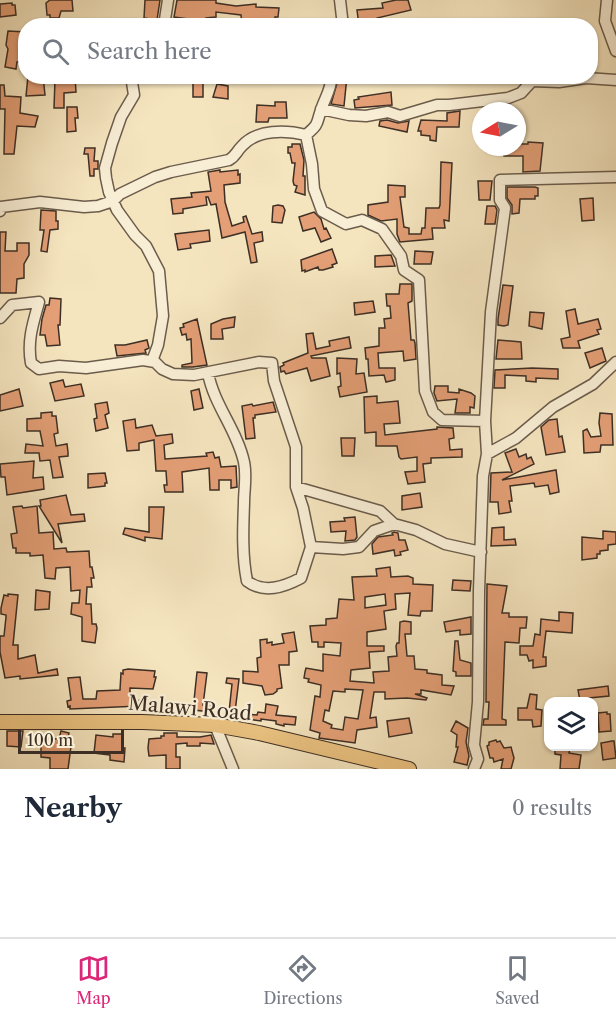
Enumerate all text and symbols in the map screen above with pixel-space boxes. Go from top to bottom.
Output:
search box [18,18,598,84]
icon: search [39,35,72,68]
text: Search here [87,38,212,65]
north arrow [472,102,526,156]
street label: Malawi Road [127,691,253,725]
map controls [544,697,598,751]
button: layers [544,697,598,751]
scale bar [18,727,124,754]
text: 100 m [27,730,73,750]
text: Nearby [24,792,122,824]
text: 0 results [512,796,592,820]
tab: Map [76,952,111,1008]
tab: Directions [263,952,342,1008]
tab: Saved [495,952,540,1008]

